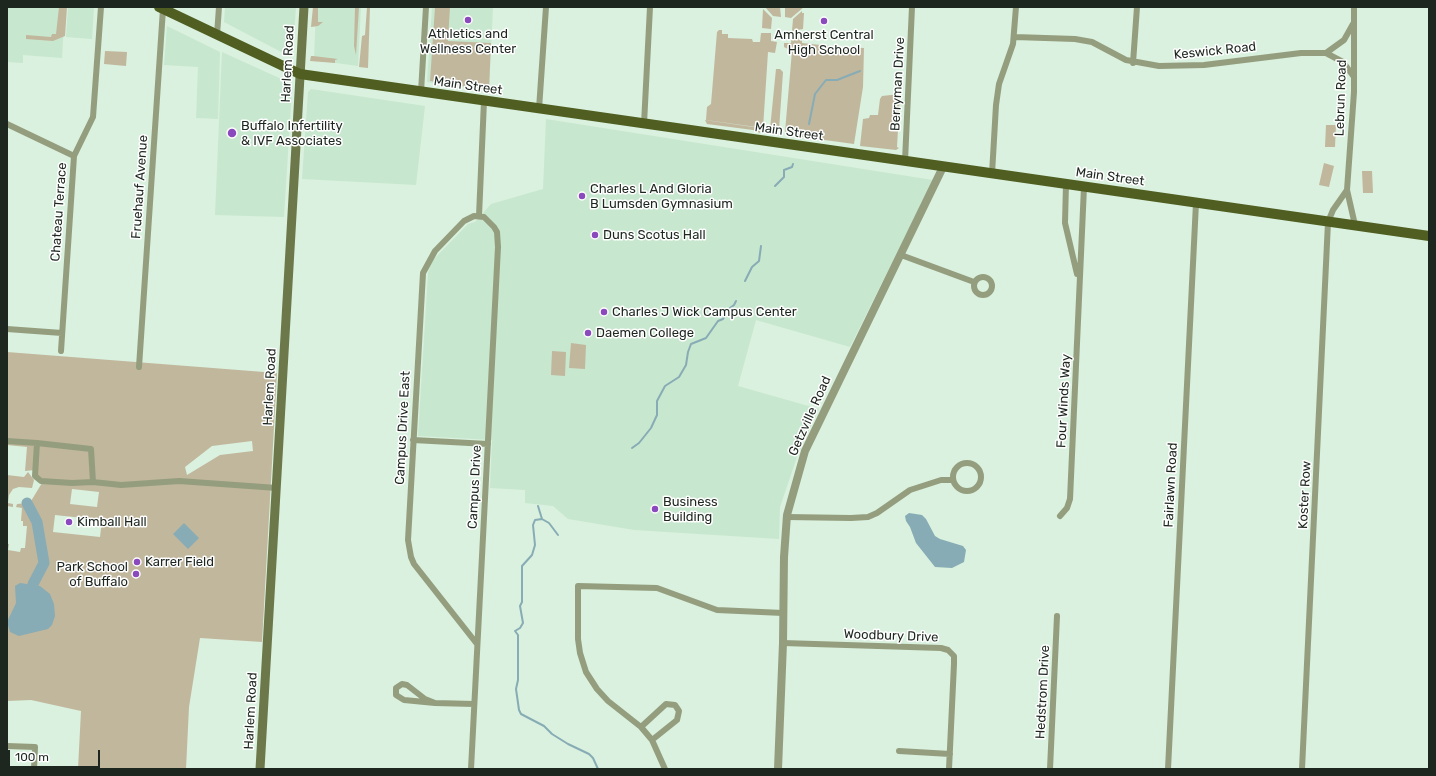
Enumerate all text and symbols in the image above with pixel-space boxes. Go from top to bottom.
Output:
marker: Athletics and Wellness Center [463,15,473,25]
marker: Amherst Central High School [819,16,829,26]
street label: Harlem Road [278,25,298,103]
place label: Athletics and Wellness Center [420,26,516,57]
place label: Amherst Central High School [774,27,874,58]
street label: Berryman Drive [888,37,908,131]
street label: Keswick Road [1173,39,1257,63]
street label: Lebrun Road [1332,59,1350,137]
street label: Main Street [433,73,503,99]
place label: Buffalo Infertility & IVF Associates [241,118,343,149]
street label: Main Street [754,119,824,145]
marker: Buffalo Infertility & IVF Associates [226,127,238,139]
street label: Fruehauf Avenue [129,135,151,239]
street label: Chateau Terrace [48,162,70,262]
street label: Main Street [1075,164,1145,190]
place label: Charles L And Gloria B Lumsden Gymnasium [590,181,733,212]
marker: Charles L And Gloria B Lumsden Gymnasium [577,191,587,201]
place label: Duns Scotus Hall [603,227,706,243]
marker: Duns Scotus Hall [590,230,600,240]
place label: Charles J Wick Campus Center [612,304,797,320]
marker: Charles J Wick Campus Center [599,307,609,317]
place label: Daemen College [596,325,694,341]
marker: Daemen College [583,328,593,338]
street label: Harlem Road [260,348,280,426]
street label: Four Winds Way [1054,354,1074,448]
street label: Campus Drive East [392,371,414,485]
street label: Getzville Road [785,374,835,458]
street label: Fairlawn Road [1161,442,1181,528]
street label: Campus Drive [465,445,485,529]
street label: Koster Row [1295,461,1315,529]
place label: Business Building [663,494,718,525]
marker: Business Building [650,504,660,514]
place label: Kimball Hall [77,514,147,530]
marker: Kimball Hall [64,517,74,527]
place label: Karrer Field [145,554,214,570]
marker: Karrer Field [132,557,142,567]
place label: Park School of Buffalo [57,559,128,590]
marker: Park School of Buffalo [131,569,141,579]
street label: Woodbury Drive [843,627,939,645]
street label: Hedstrom Drive [1033,645,1053,739]
street label: Harlem Road [241,672,261,750]
scale bar [10,742,102,768]
text: 100 m [15,750,49,764]

